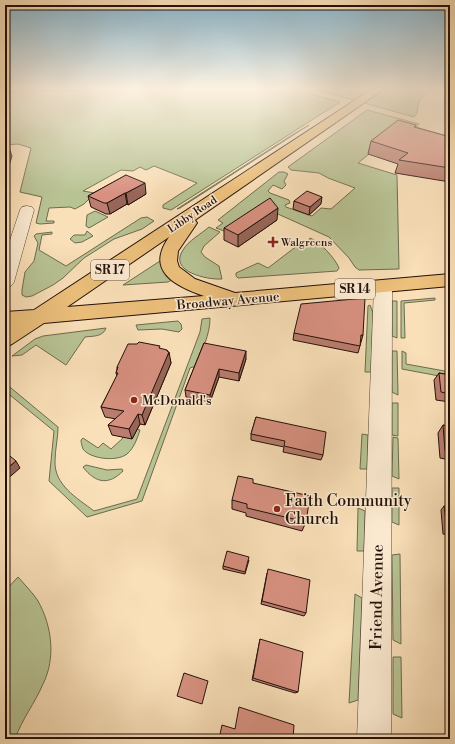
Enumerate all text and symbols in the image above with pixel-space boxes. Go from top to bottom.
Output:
street label: Libby Road [165,193,220,236]
place label: Walgreens [280,236,332,250]
marker: Walgreens [268,237,278,247]
road number: SR 17 [91,260,129,280]
road number: SR 14 [335,279,375,299]
street label: Broadway Avenue [175,288,281,314]
place label: McDonald's [142,393,212,409]
marker: McDonald's [129,395,139,405]
place label: Faith Community Church [285,491,412,529]
marker: Faith Community Church [272,504,282,514]
street label: Friend Avenue [366,544,388,650]

